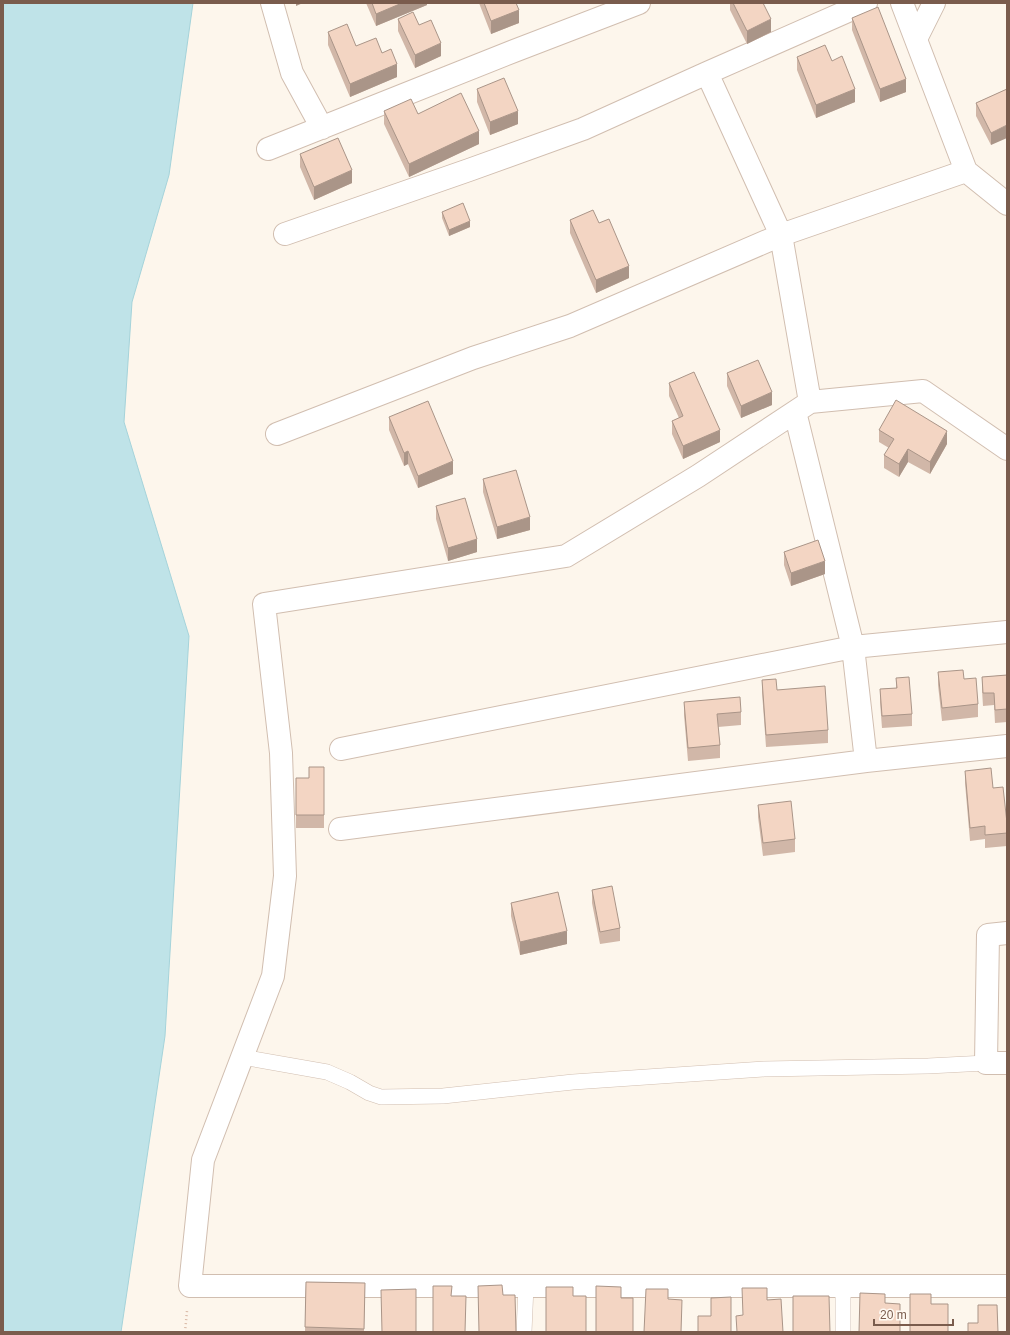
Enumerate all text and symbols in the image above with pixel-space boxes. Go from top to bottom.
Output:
scale bar [874,1301,953,1327]
text: 20 m [880,1308,907,1322]

